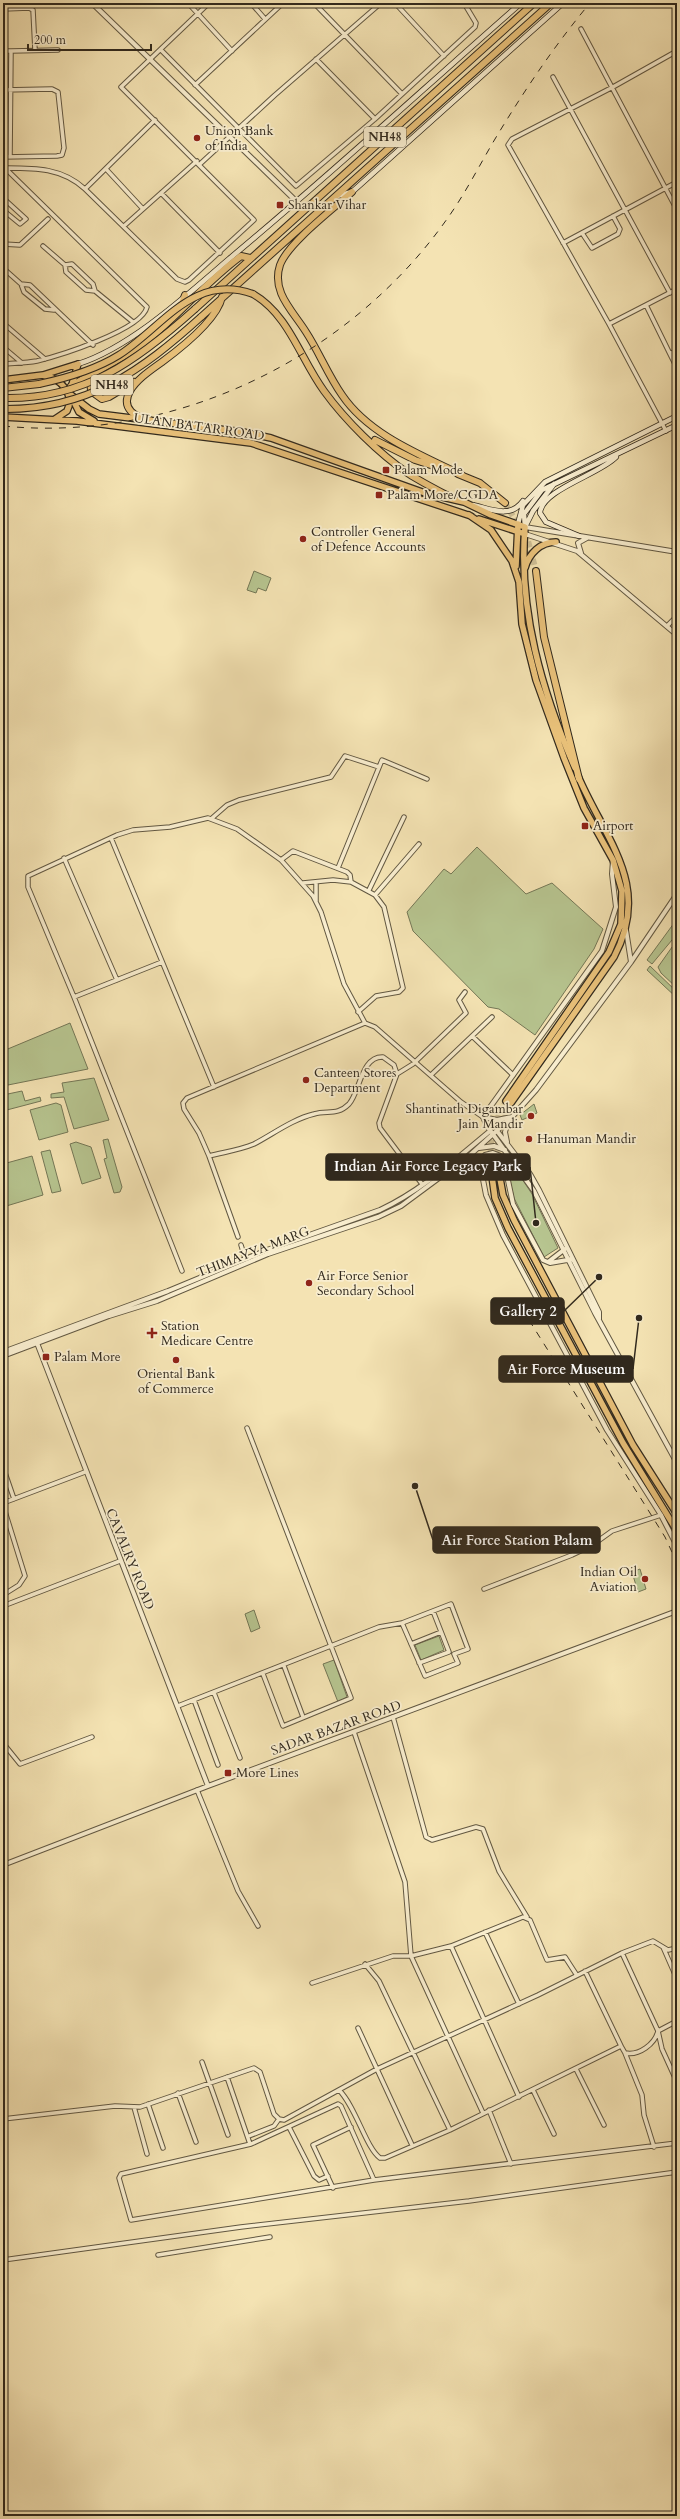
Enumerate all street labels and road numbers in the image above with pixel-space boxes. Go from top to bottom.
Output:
road number: NH48 [364,127,406,147]
road number: NH48 [91,375,133,395]
street label: ULAN BATAR ROAD [133,409,265,445]
street label: THIMAYYA MARG [194,1222,312,1282]
street label: CAVALRY ROAD [101,1506,159,1612]
street label: SADAR BAZAR ROAD [268,1696,404,1760]

